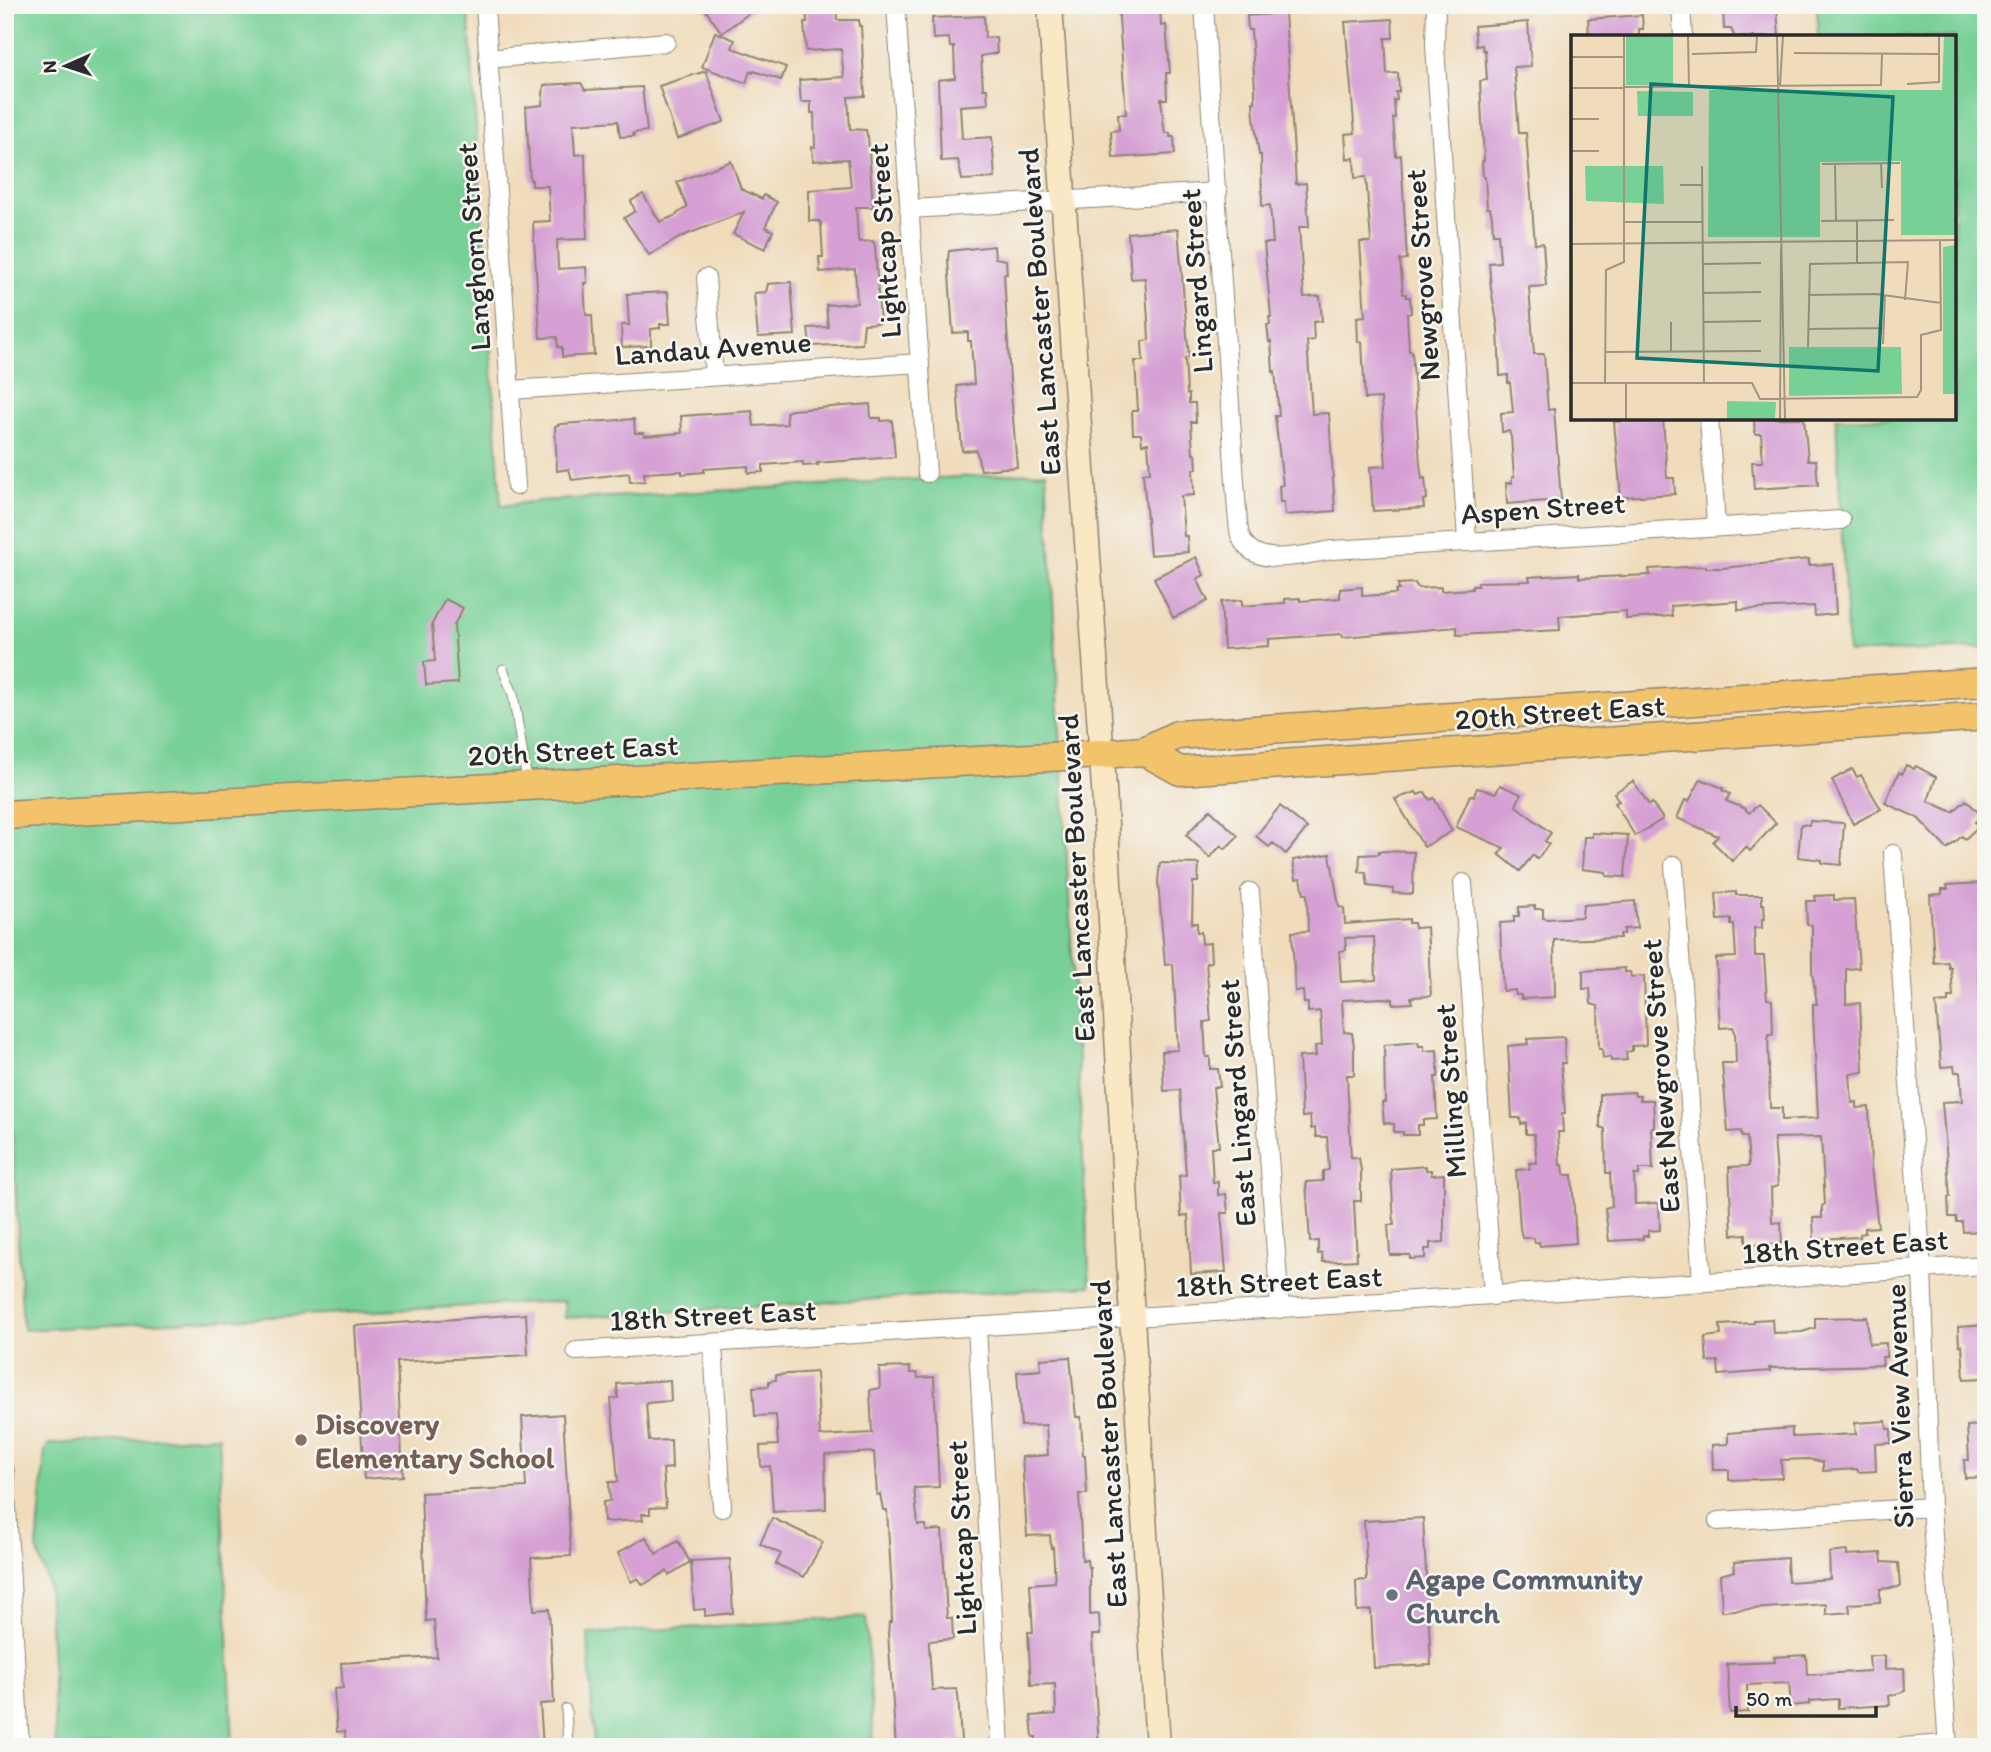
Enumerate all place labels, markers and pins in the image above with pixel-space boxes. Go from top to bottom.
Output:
place label: Discovery Elementary School [315,1405,555,1476]
marker: Discovery Elementary School [293,1432,309,1448]
place label: Agape Community Church [1405,1560,1644,1631]
marker: Agape Community Church [1384,1587,1400,1603]

